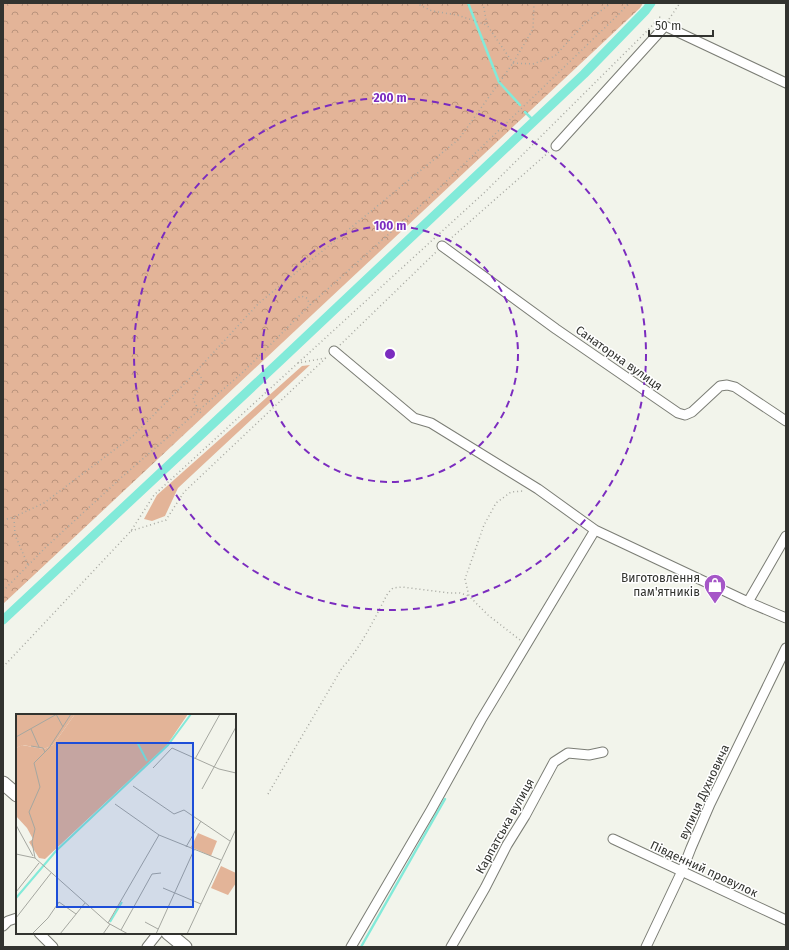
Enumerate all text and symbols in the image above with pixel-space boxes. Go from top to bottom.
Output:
scale bar [649,12,713,38]
text: 50 m [655,19,681,33]
text: 200 m [373,91,407,105]
text: 100 m [374,219,406,233]
street label: Санаторна вулиця [573,323,665,393]
centre of rings [383,347,397,361]
place label: Виготовлення пам'ятників [621,571,700,599]
shop icon: Виготовлення пам'ятників [702,572,728,605]
inset map [16,714,236,934]
street label: вулиця Духновича [676,742,732,842]
street label: Карпатська вулиця [473,776,537,876]
street label: Південний провулок [648,838,761,900]

